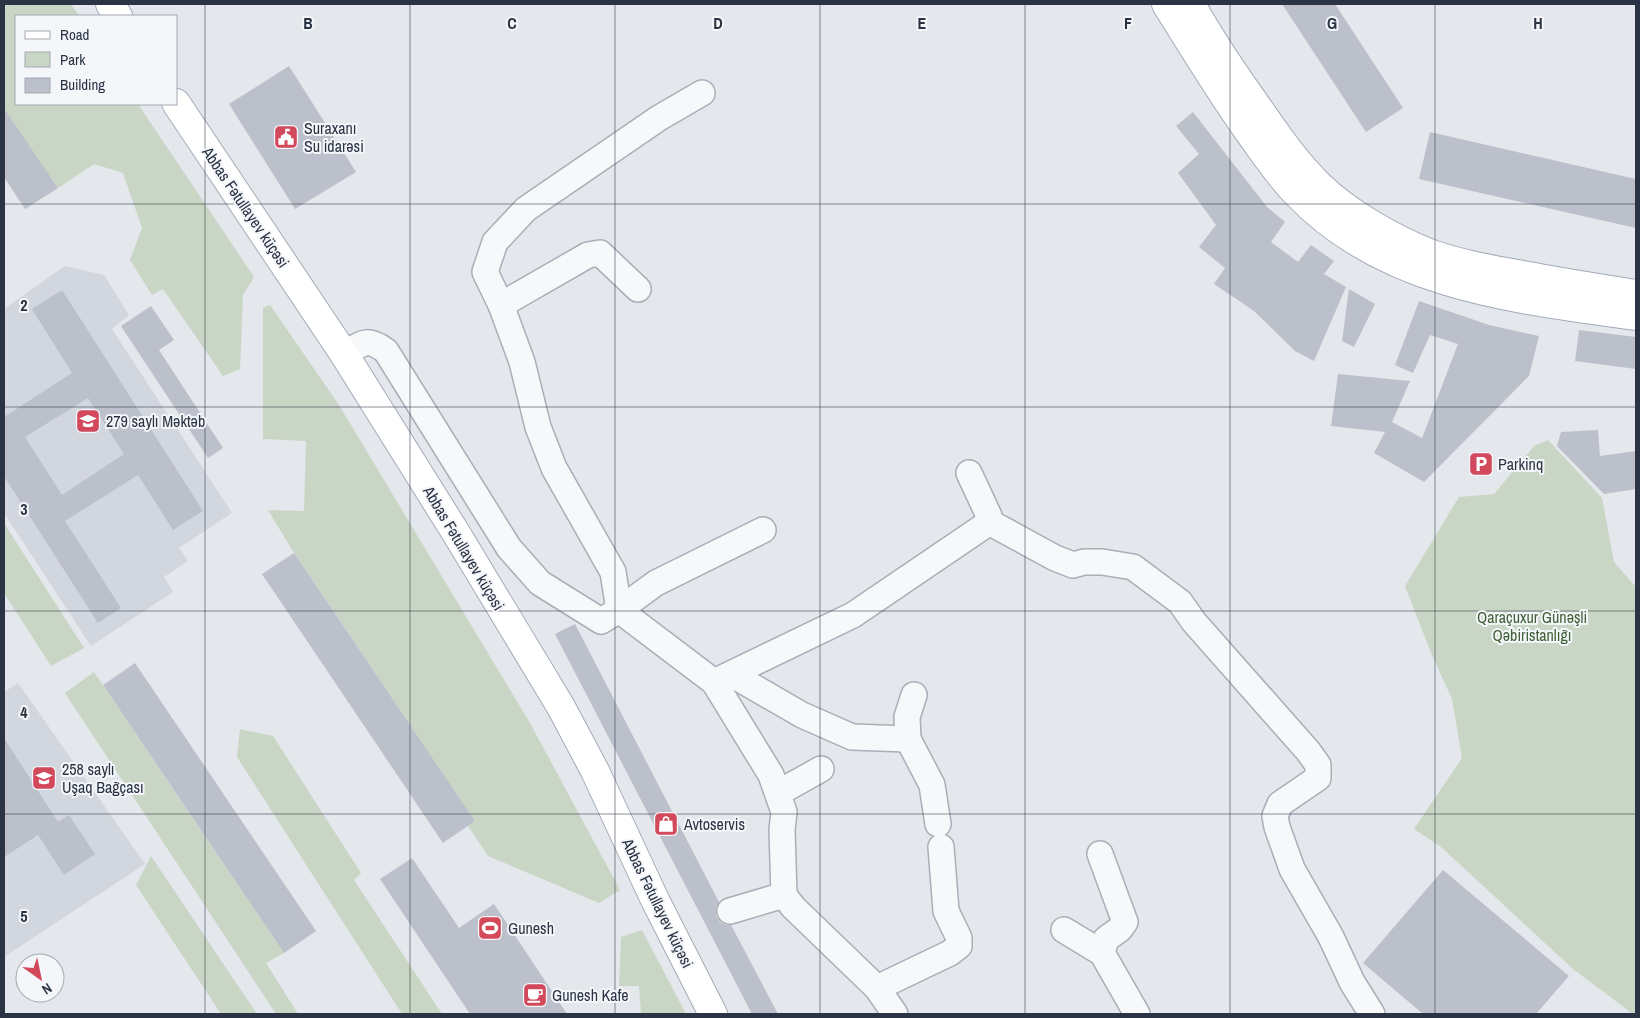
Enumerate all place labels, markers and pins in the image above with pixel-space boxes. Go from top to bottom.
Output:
place label: Suraxanı Su idarəsi [304,117,364,157]
public building icon: Suraxanı Su idarəsi [273,124,299,150]
school or university icon: 279 saylı Məktəb [75,408,101,434]
place label: 279 saylı Məktəb [106,410,205,432]
parking icon: Parkinq [1468,451,1494,477]
place label: Parkinq [1498,453,1543,475]
place label: 258 saylı Uşaq Bağçası [62,758,144,798]
school or university icon: 258 saylı Uşaq Bağçası [31,765,57,791]
shop icon: Avtoservis [653,811,679,837]
place label: Avtoservis [683,813,745,835]
sports icon: Gunesh [477,915,503,941]
place label: Gunesh [508,917,554,939]
cafe icon: Gunesh Kafe [522,982,548,1008]
place label: Gunesh Kafe [552,984,629,1006]

